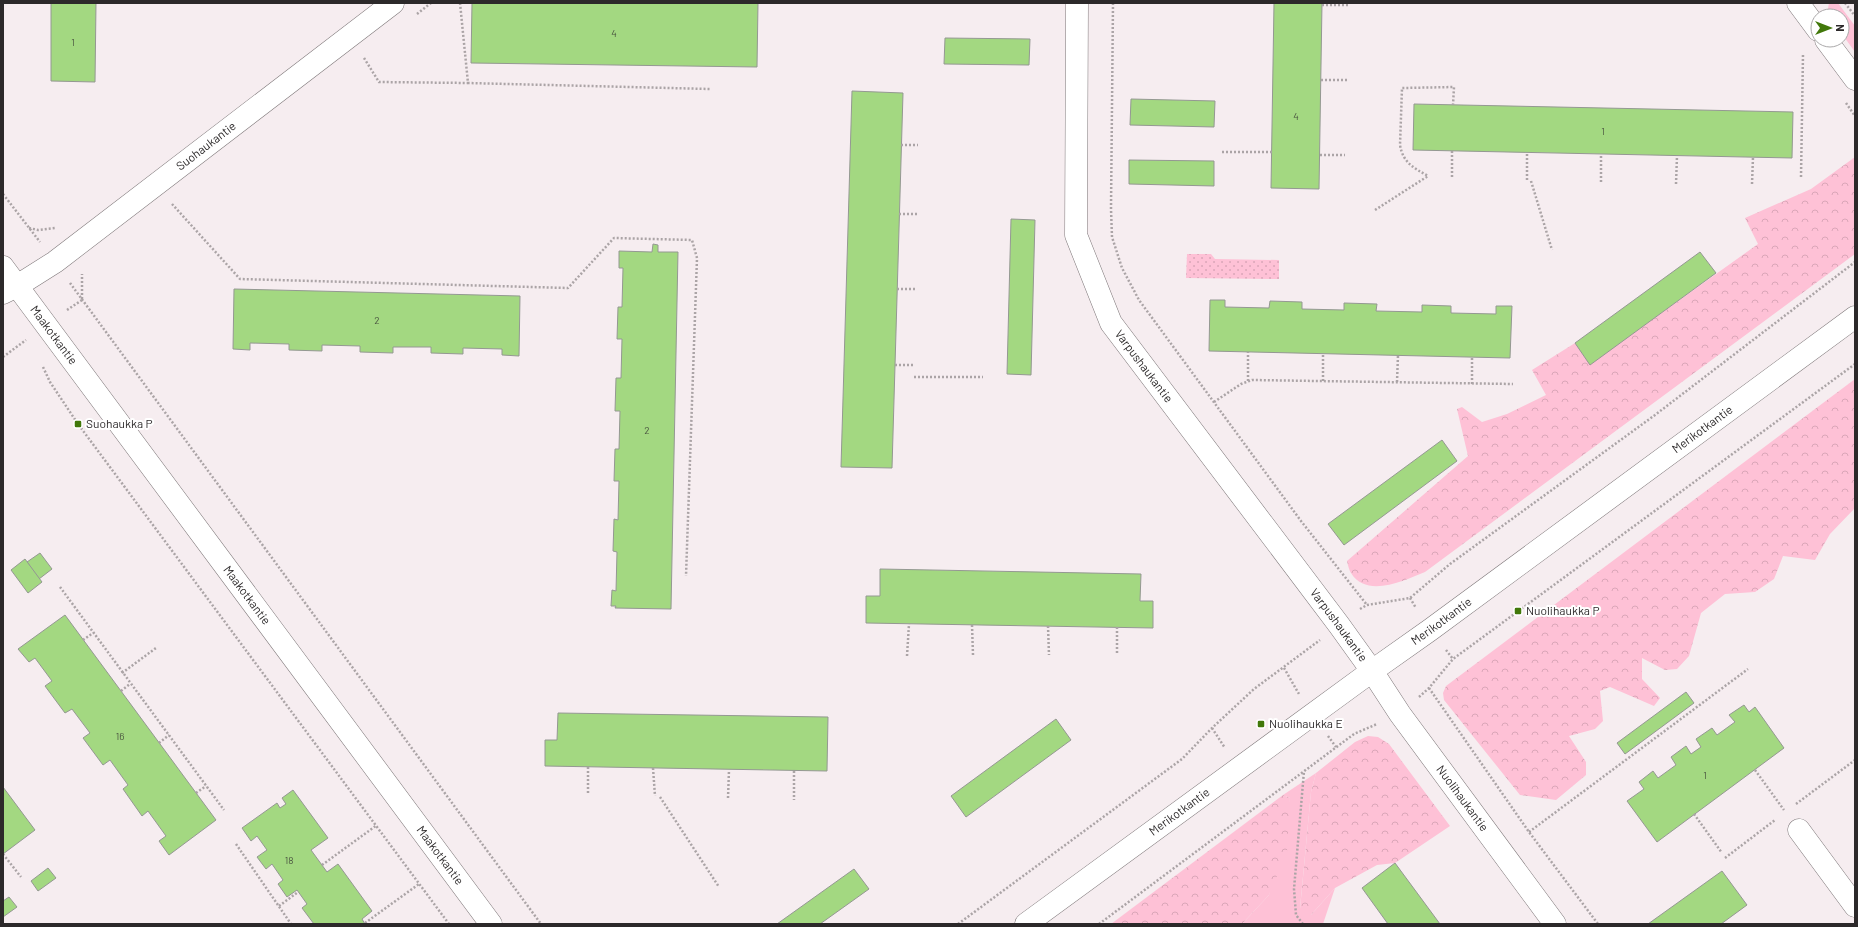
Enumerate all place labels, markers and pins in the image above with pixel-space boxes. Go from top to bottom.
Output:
place label: Suohaukka P [86,416,153,430]
marker: Suohaukka P [73,419,83,429]
place label: Nuolihaukka P [1526,603,1600,617]
marker: Nuolihaukka P [1513,606,1523,616]
place label: Nuolihaukka E [1269,716,1343,730]
marker: Nuolihaukka E [1256,719,1266,729]

